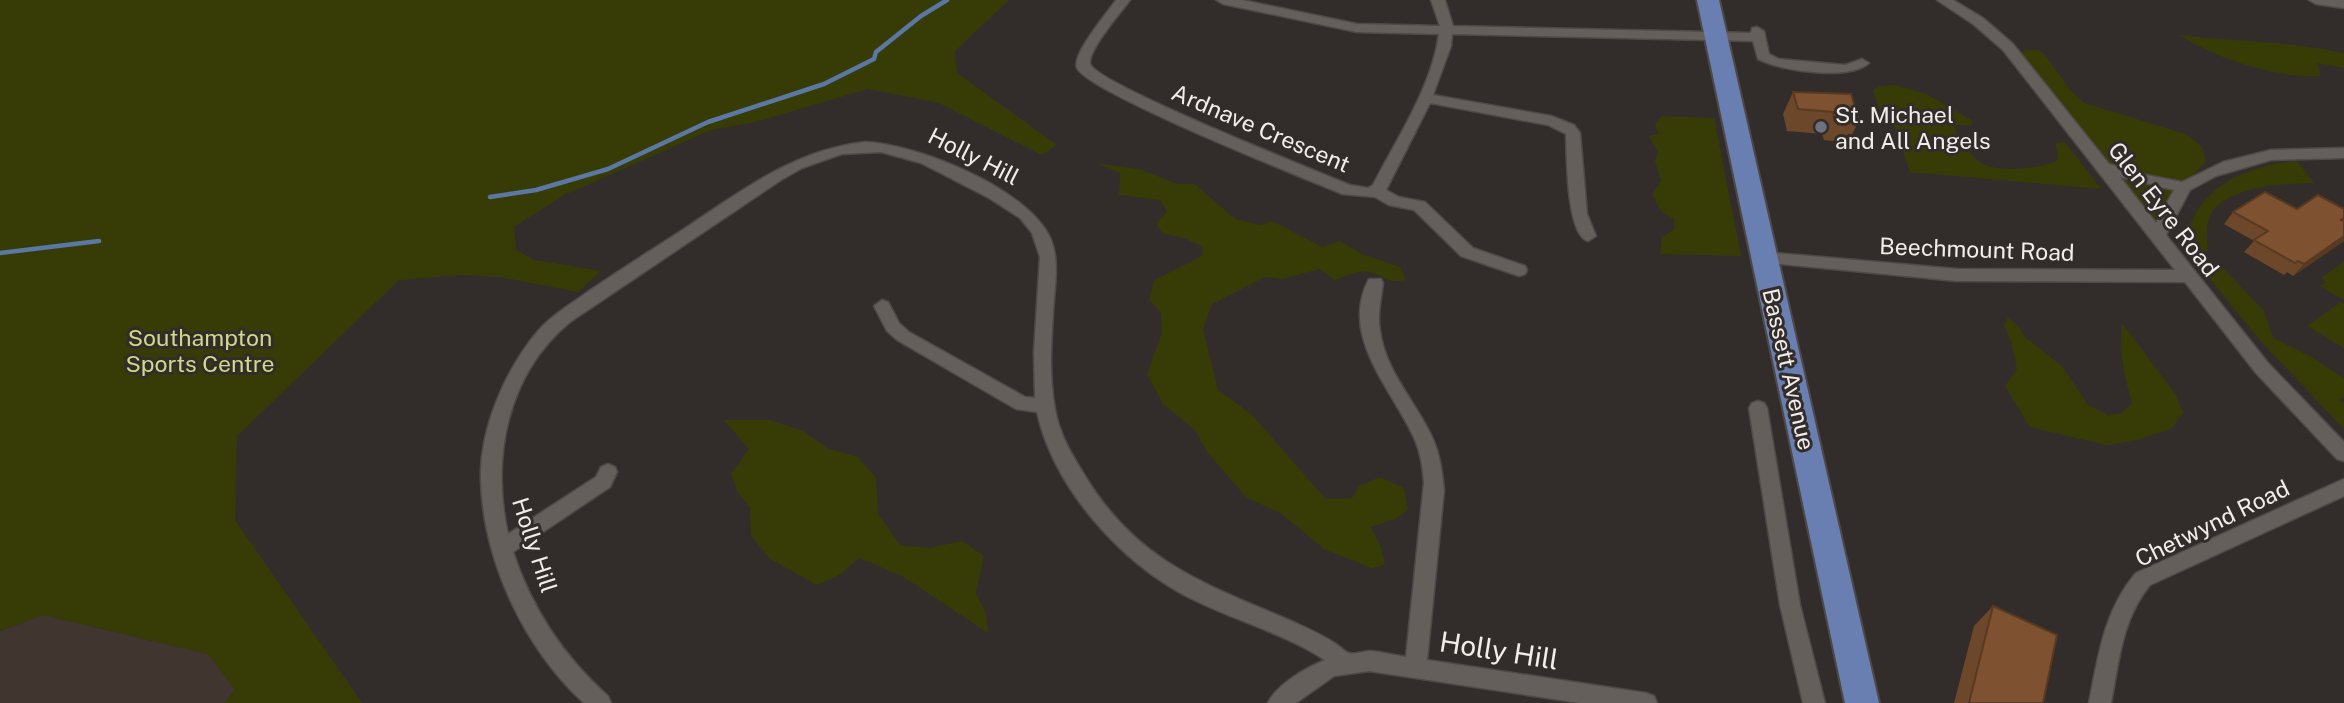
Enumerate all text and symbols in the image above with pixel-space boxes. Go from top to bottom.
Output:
street label: Ardnave Crescent [1168,78,1354,178]
place label: St. Michael and All Angels [1835,101,1991,154]
marker: St. Michael and All Angels [1813,119,1829,135]
street label: Holly Hill [924,122,1024,190]
street label: Glen Eyre Road [2103,136,2225,282]
street label: Beechmount Road [1879,232,2075,266]
street label: Bassett Avenue [1757,286,1821,452]
park label: Southampton Sports Centre [125,324,275,377]
street label: Chetwynd Road [2131,474,2293,572]
street label: Holly Hill [507,494,563,596]
street label: Holly Hill [1437,624,1561,676]

